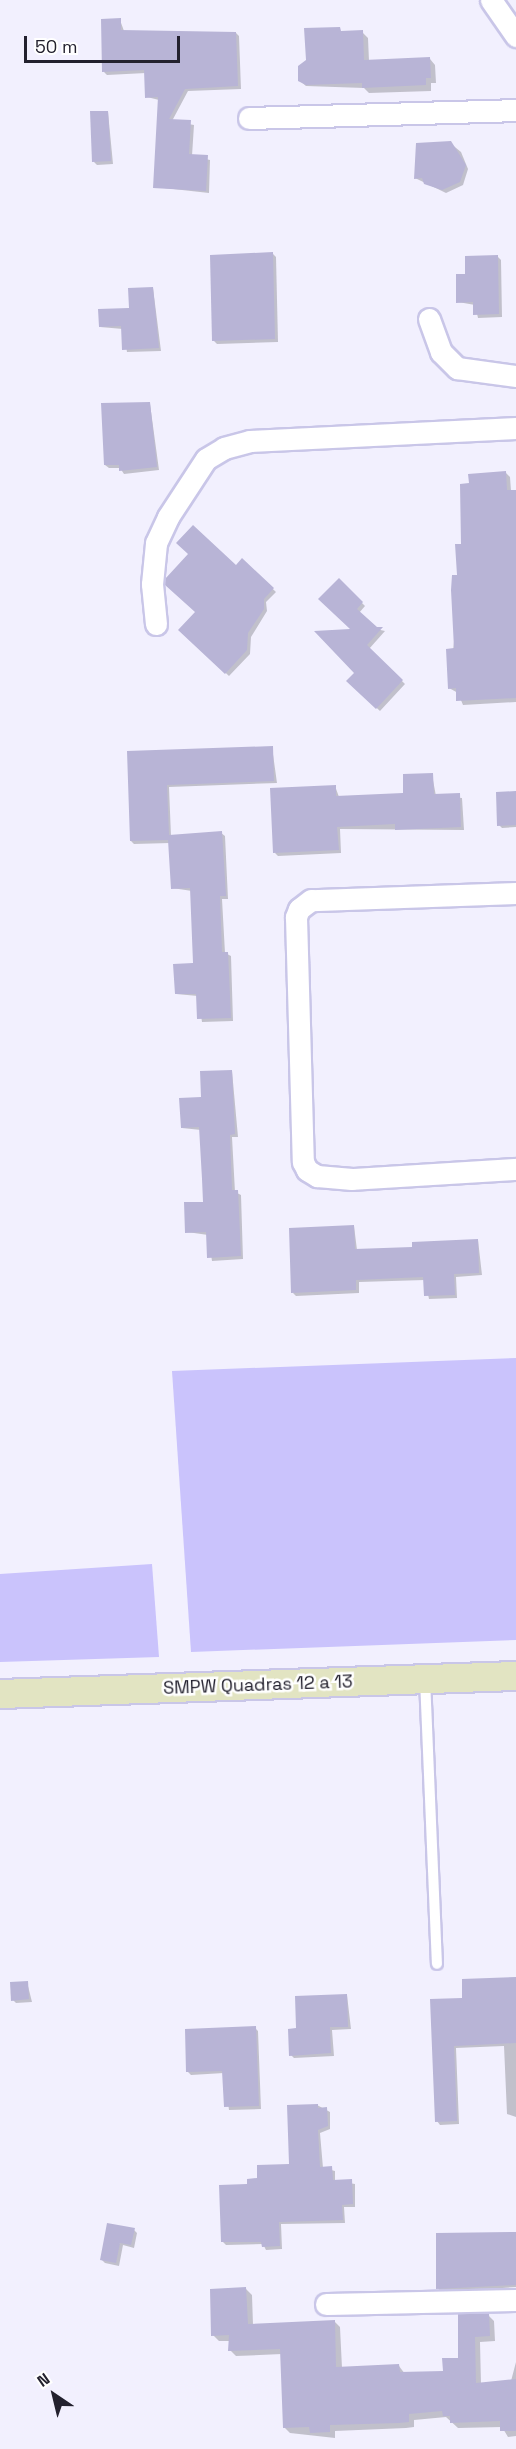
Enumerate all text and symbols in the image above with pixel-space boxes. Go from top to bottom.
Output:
scale bar [27,24,183,62]
text: 50 m [35,35,77,58]
street label: SMPW Quadras 12 a 13 [163,1671,353,1699]
north arrow [24,2365,84,2425]
text: N [33,2368,54,2392]

